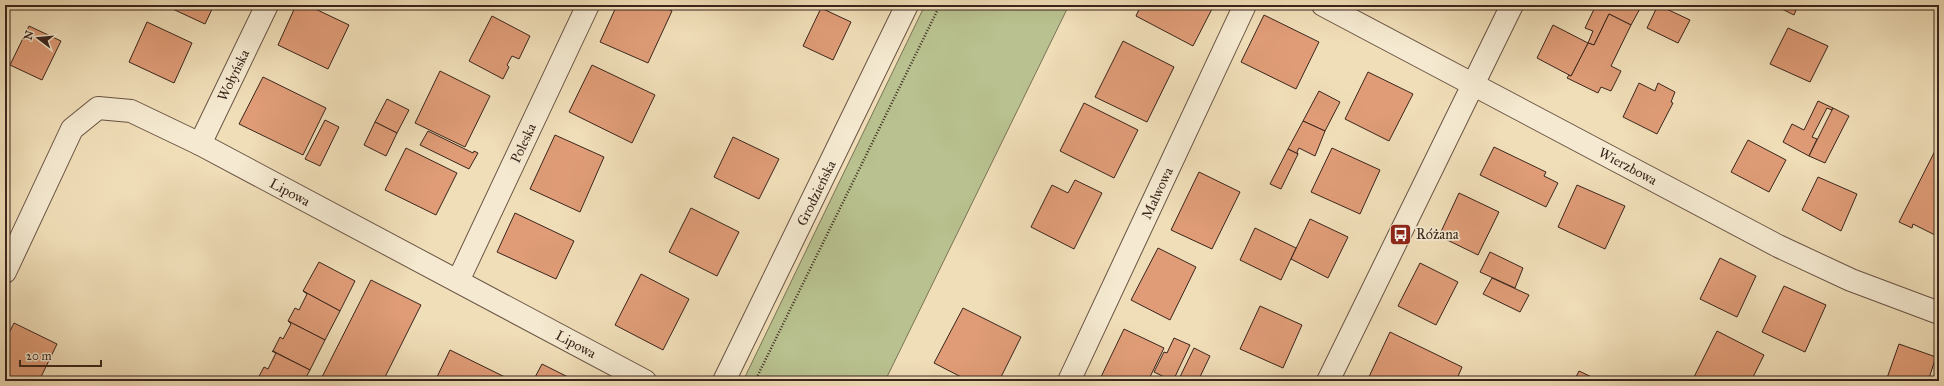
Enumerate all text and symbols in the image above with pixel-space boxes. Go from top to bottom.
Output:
north arrow [18,18,58,58]
text: N [21,28,37,42]
street label: Wołyńska [214,47,253,104]
street label: Poleska [507,121,540,166]
street label: Wierzbowa [1596,144,1660,189]
street label: Grodzieńska [793,158,840,229]
street label: Malwowa [1138,165,1177,222]
street label: Lipowa [267,175,313,210]
bus stop icon: Różana [1388,221,1414,247]
place label: Różana [1416,226,1459,243]
street label: Lipowa [553,327,599,362]
scale bar [20,342,101,368]
text: 20 m [26,349,52,363]

